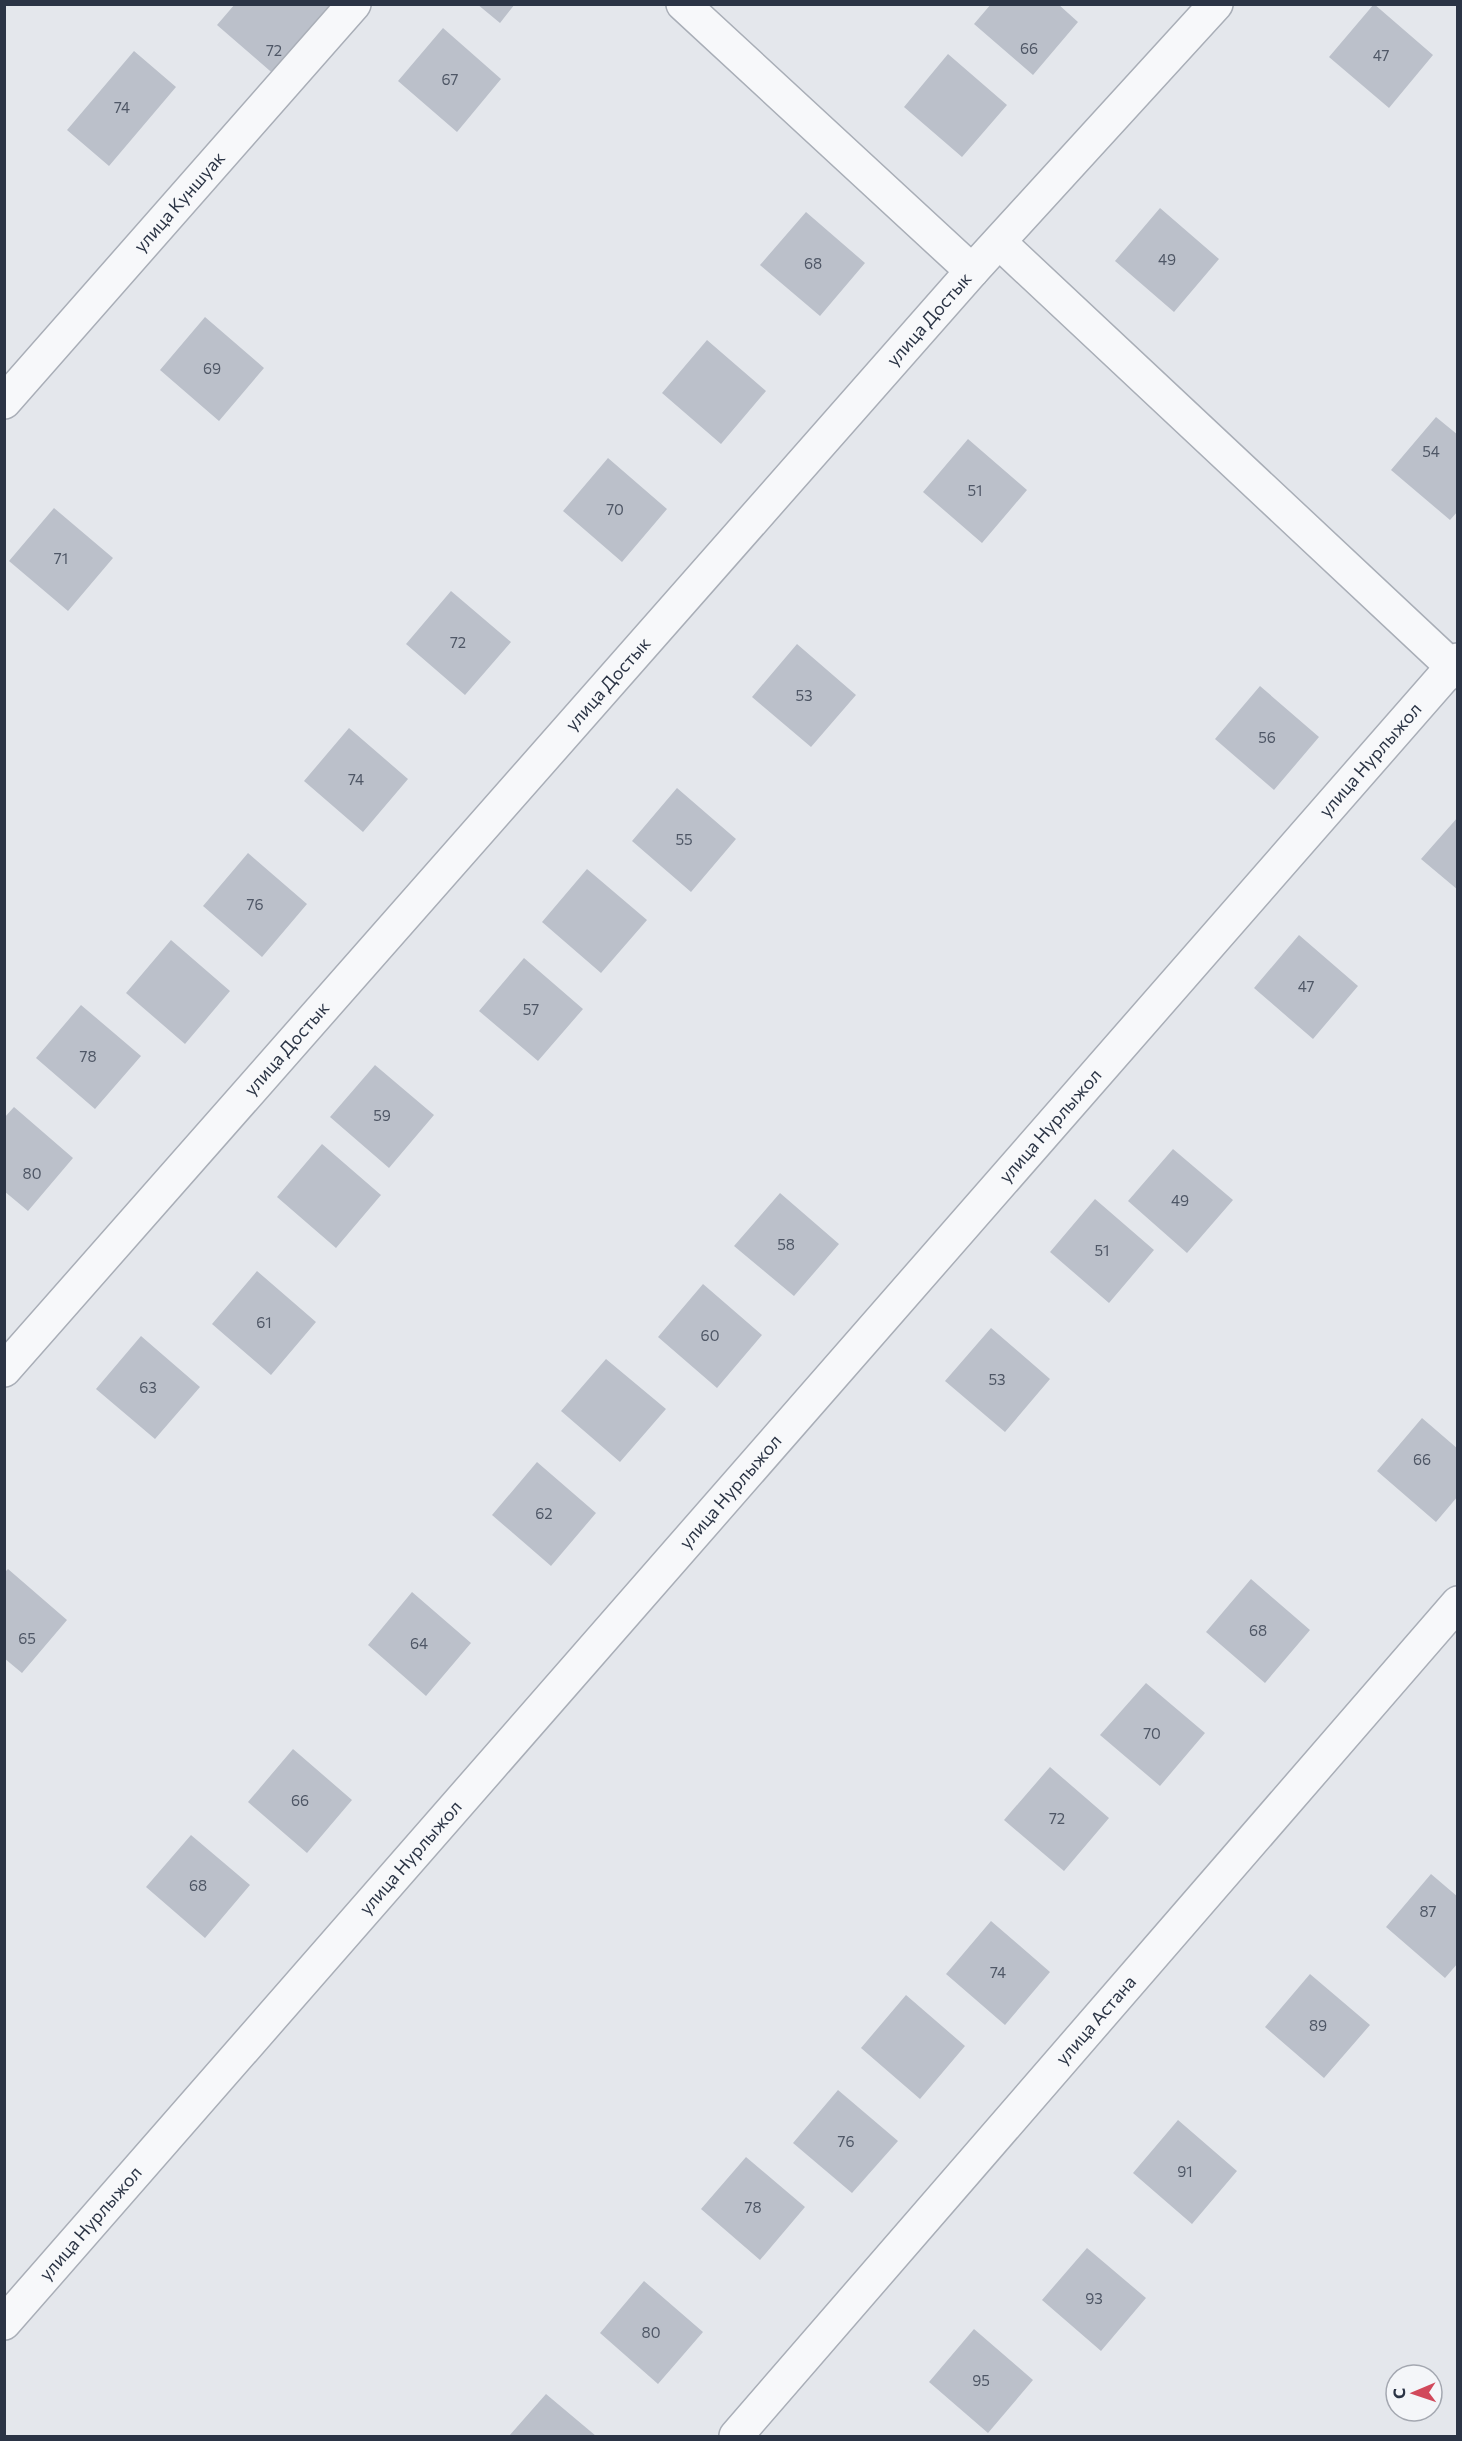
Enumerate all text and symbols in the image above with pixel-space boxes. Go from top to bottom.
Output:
house number: 66 [1020,39,1038,57]
house number: 72 [266,41,282,59]
house number: 47 [1373,46,1389,64]
house number: 67 [442,70,459,88]
house number: 74 [114,98,130,116]
street label: улица Куншуак [129,146,229,256]
house number: 49 [1158,250,1176,268]
house number: 68 [804,254,822,272]
street label: улица Достык [881,267,976,370]
house number: 69 [203,359,221,377]
house number: 54 [1422,442,1440,460]
house number: 51 [967,481,983,499]
house number: 70 [606,500,624,518]
house number: 71 [54,549,68,567]
street label: улица Достык [560,632,655,735]
house number: 72 [450,633,466,651]
house number: 53 [795,686,813,704]
street label: улица Нурлыжол [1314,698,1426,821]
house number: 56 [1258,728,1276,746]
house number: 74 [348,770,364,788]
house number: 55 [675,830,693,848]
house number: 76 [247,895,263,913]
house number: 47 [1298,977,1314,995]
street label: улица Достык [239,996,334,1100]
house number: 57 [523,1000,539,1018]
house number: 78 [80,1047,96,1065]
street label: улица Нурлыжол [994,1064,1106,1187]
house number: 59 [373,1106,391,1124]
house number: 80 [23,1164,41,1182]
house number: 49 [1171,1191,1189,1209]
house number: 58 [777,1235,795,1253]
house number: 51 [1094,1241,1110,1259]
house number: 61 [256,1313,272,1331]
house number: 60 [701,1326,719,1344]
house number: 53 [988,1370,1006,1388]
house number: 63 [139,1378,157,1396]
street label: улица Нурлыжол [674,1430,786,1553]
house number: 66 [1413,1450,1431,1468]
house number: 62 [535,1504,553,1522]
house number: 68 [1249,1621,1267,1639]
house number: 65 [18,1629,36,1647]
house number: 64 [410,1634,428,1652]
house number: 70 [1143,1724,1161,1742]
house number: 66 [291,1791,309,1809]
street label: улица Нурлыжол [354,1795,466,1919]
house number: 72 [1049,1809,1065,1827]
house number: 68 [189,1876,207,1894]
house number: 87 [1420,1902,1437,1920]
house number: 74 [990,1963,1006,1981]
street label: улица Астана [1051,1971,1140,2069]
house number: 89 [1309,2016,1327,2034]
house number: 76 [838,2132,854,2150]
street label: улица Нурлыжол [34,2161,146,2285]
house number: 91 [1177,2162,1193,2180]
house number: 78 [745,2198,761,2216]
house number: 93 [1085,2289,1103,2307]
house number: 80 [642,2323,660,2341]
north arrow [1384,2363,1444,2423]
house number: 95 [972,2371,990,2389]
text: С [1389,2388,1408,2399]

